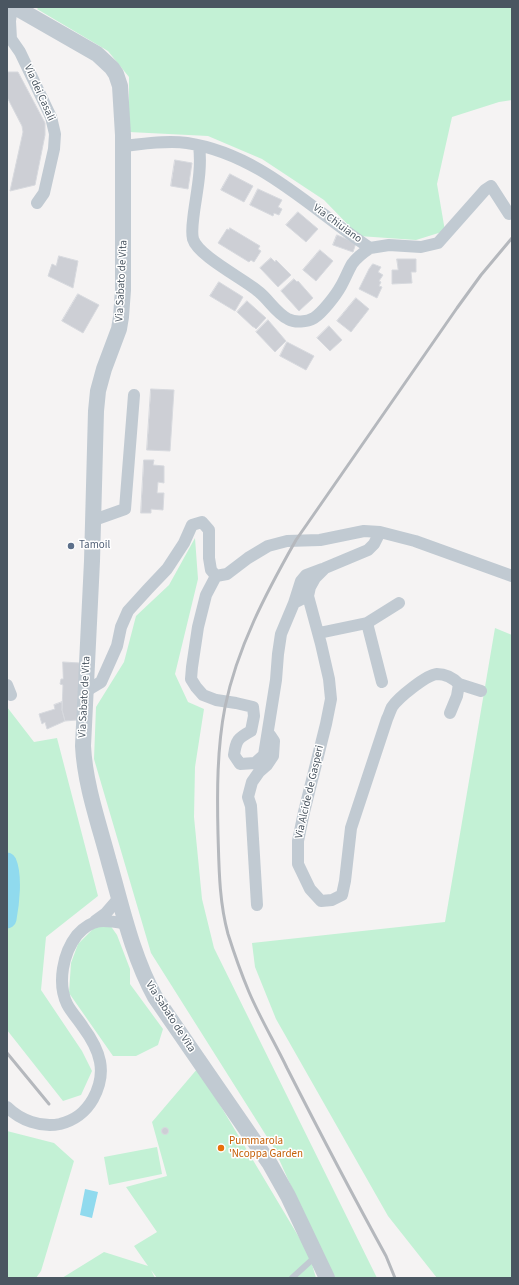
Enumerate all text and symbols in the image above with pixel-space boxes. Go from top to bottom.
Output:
street label: Via dei Casali [21,63,57,123]
street label: Via Chiuiano [310,202,364,246]
street label: Via Sabato de Vita [113,240,131,322]
place label: Tamoil [79,539,110,553]
marker: Tamoil [66,541,76,551]
street label: Via Sabato de Vita [76,656,94,738]
street label: Via Alcide de Gasperi [293,744,327,840]
street label: Via Sabato de Vita [142,979,198,1055]
place label: Pummarola 'Ncoppa Garden [229,1135,303,1161]
marker: Pummarola 'Ncoppa Garden [216,1143,226,1153]

